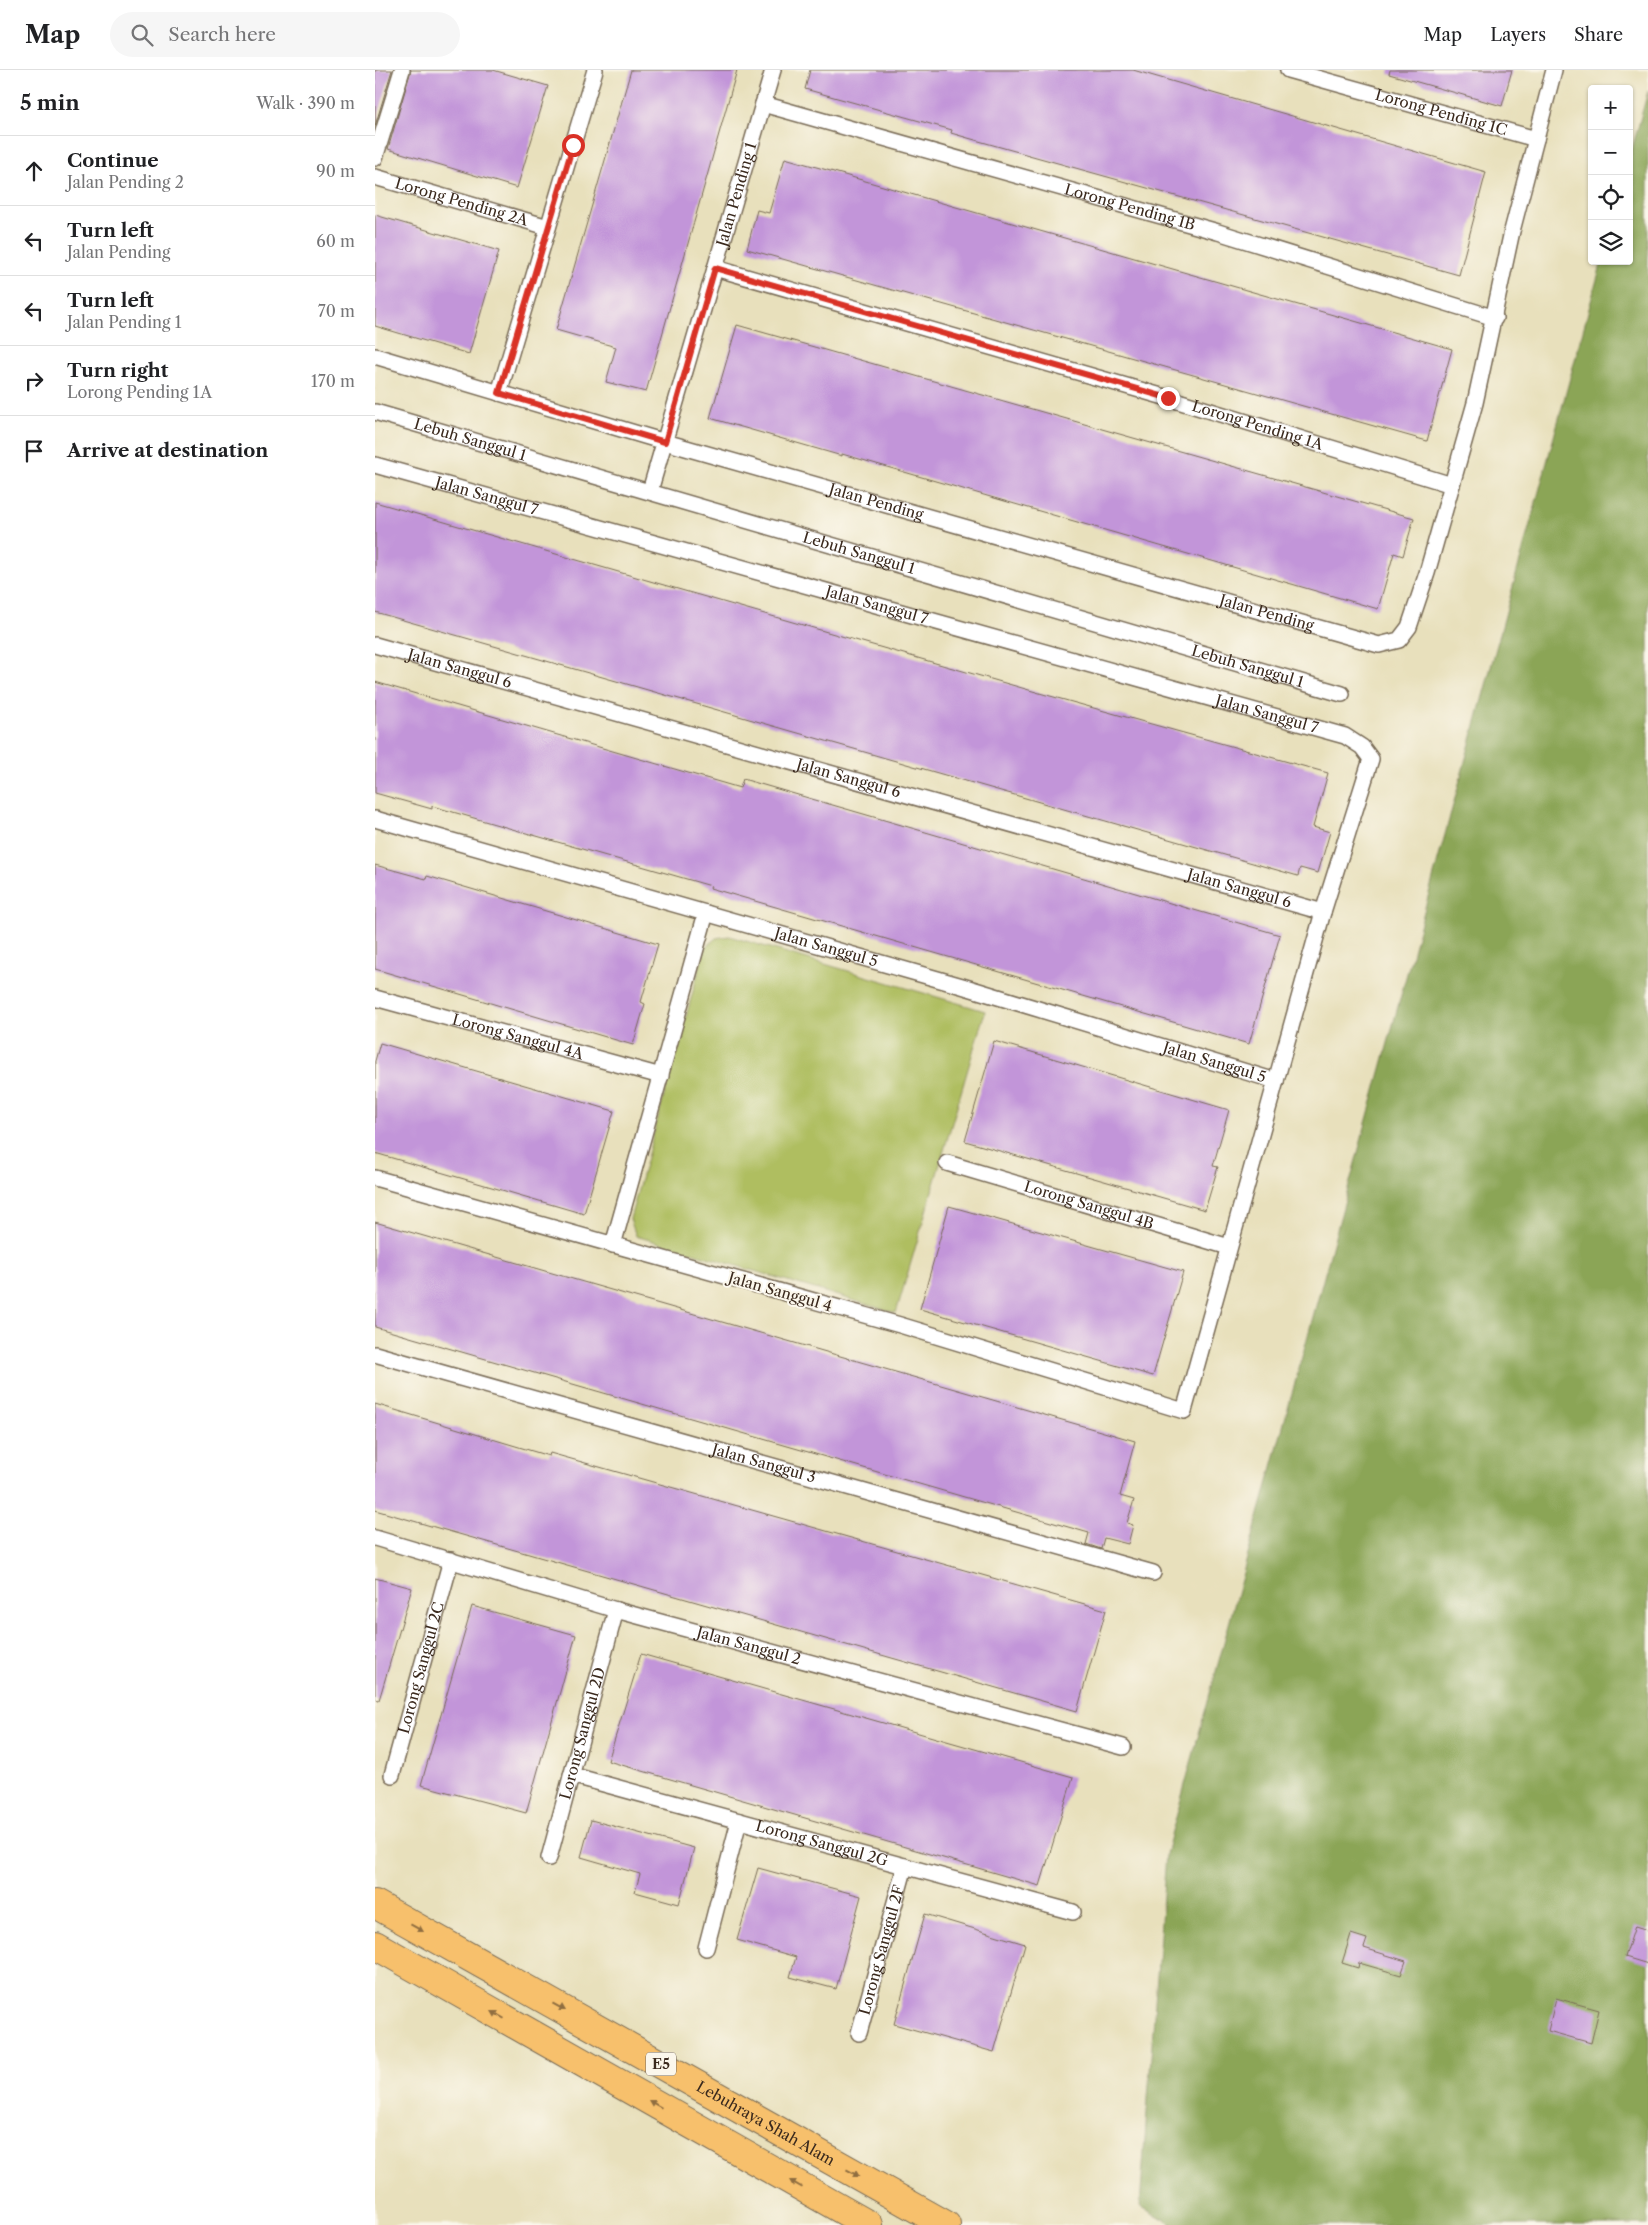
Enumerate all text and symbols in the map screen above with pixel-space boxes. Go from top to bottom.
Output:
search box [110,12,460,57]
text: Map [25,20,80,49]
icon: search [128,21,156,49]
text: Search here [168,23,276,46]
text: Map [1424,24,1462,46]
text: Layers [1490,24,1546,46]
text: Share [1574,24,1623,46]
street label: Lorong Pending 1C [1373,85,1509,140]
map controls [1588,85,1633,265]
button: + [1588,85,1633,130]
text: 5 min [20,90,80,115]
text: Walk · 390 m [256,93,355,113]
button: − [1588,130,1633,175]
route start [562,134,585,157]
street label: Jalan Pending 1 [711,139,761,250]
text: Continue [67,149,159,172]
icon: ahead [20,157,48,185]
text: 90 m [316,161,355,181]
text: Jalan Pending 2 [67,172,184,192]
street label: Lorong Pending 2A [393,173,531,230]
button: locate [1588,175,1633,220]
street label: Lorong Pending 1B [1062,179,1197,234]
text: Turn left [67,219,154,242]
button: layers [1588,220,1633,265]
icon: left [20,227,48,255]
text: 60 m [316,231,355,251]
text: Jalan Pending [67,242,171,262]
text: Turn left [67,289,154,312]
icon: left [20,297,48,325]
text: 70 m [318,301,355,321]
text: Jalan Pending 1 [67,312,182,332]
text: Turn right [67,359,168,382]
icon: right [20,367,48,395]
text: 170 m [311,371,355,391]
text: Lorong Pending 1A [67,382,212,402]
route end [1157,387,1180,410]
street label: Lorong Pending 1A [1190,396,1326,454]
street label: Lebuh Sanggul 1 [412,414,529,465]
icon: arrive [20,437,48,465]
text: Arrive at destination [67,439,268,462]
street label: Jalan Sanggul 7 [431,472,541,519]
street label: Jalan Pending [825,479,926,524]
street label: Lebuh Sanggul 1 [801,527,918,578]
street label: Jalan Sanggul 7 [821,581,931,628]
street label: Jalan Pending [1216,590,1316,635]
street label: Lebuh Sanggul 1 [1189,641,1307,692]
street label: Jalan Sanggul 6 [404,644,514,692]
street label: Jalan Sanggul 7 [1211,690,1321,737]
street label: Jalan Sanggul 6 [793,754,903,802]
street label: Jalan Sanggul 6 [1183,864,1294,912]
street label: Jalan Sanggul 5 [770,923,880,971]
street label: Lorong Sanggul 4A [450,1009,587,1064]
street label: Jalan Sanggul 5 [1159,1037,1268,1086]
street label: Lorong Sanggul 4B [1022,1176,1156,1233]
street label: Jalan Sanggul 4 [724,1267,834,1315]
street label: Jalan Sanggul 3 [708,1439,818,1487]
street label: Lorong Sanggul 2C [394,1600,448,1736]
street label: Jalan Sanggul 2 [693,1622,803,1669]
street label: Lorong Sanggul 2D [555,1665,609,1802]
street label: Lorong Sanggul 2G [754,1816,890,1870]
street label: Lorong Sanggul 2F [854,1883,908,2017]
one-way arrow [410,1924,425,1932]
one-way arrow [553,2003,566,2012]
one-way arrow [491,2011,506,2019]
road number: E5 [646,2052,676,2076]
street label: Lebuhraya Shah Alam [693,2077,838,2170]
one-way arrow [648,2099,662,2108]
one-way arrow [846,2169,861,2177]
one-way arrow [790,2179,803,2188]

